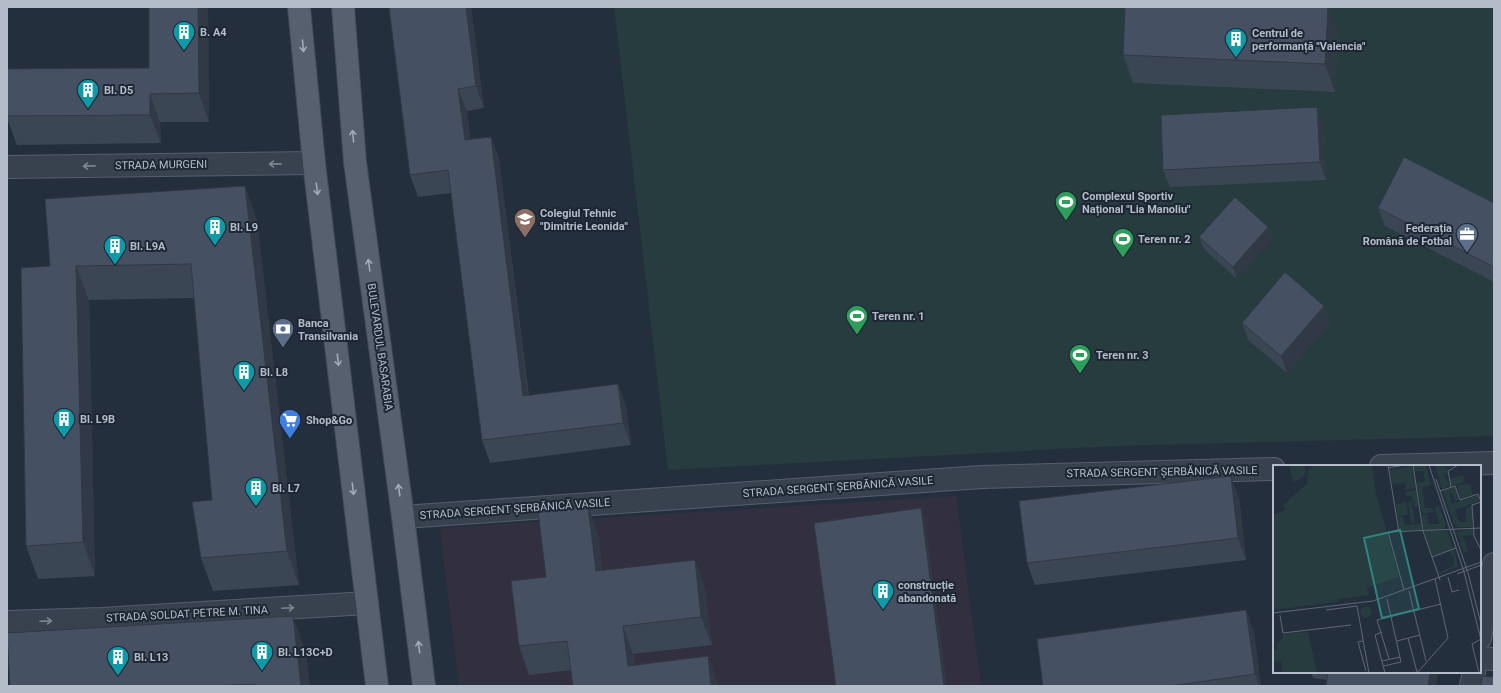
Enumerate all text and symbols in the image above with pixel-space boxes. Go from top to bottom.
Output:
building icon: B. A4 [171,19,197,52]
place label: B. A4 [200,26,227,39]
building icon: Centrul de performanță "Valencia" [1223,26,1249,59]
place label: Centrul de performanță "Valencia" [1252,27,1366,53]
one-way arrow [299,39,306,52]
building icon: Bl. D5 [75,77,101,110]
place label: Bl. D5 [104,84,133,97]
one-way arrow [349,130,356,143]
street label: STRADA MURGENI [115,158,207,172]
one-way arrow [269,160,282,168]
one-way arrow [83,162,96,170]
one-way arrow [313,182,321,195]
sports icon: Complexul Sportiv Național "Lia Manoliu" [1053,189,1079,222]
place label: Complexul Sportiv Național "Lia Manoliu" [1082,190,1191,216]
school or university icon: Colegiul Tehnic "Dimitrie Leonida" [512,206,538,239]
place label: Colegiul Tehnic "Dimitrie Leonida" [540,207,628,233]
building icon: Bl. L9 [202,214,228,247]
place label: Bl. L9 [230,221,258,234]
office icon: Federația Română de Fotbal [1454,221,1480,254]
place label: Federația Română de Fotbal [1363,222,1452,248]
sports icon: Teren nr. 2 [1110,226,1136,259]
building icon: Bl. L9A [102,233,128,266]
place label: Teren nr. 2 [1138,233,1191,246]
place label: Bl. L9A [130,240,166,253]
one-way arrow [365,258,373,271]
street label: BULEVARDUL BASARABIA [365,282,395,412]
sports icon: Teren nr. 1 [844,303,870,336]
place label: Teren nr. 1 [872,310,925,323]
bank icon: Banca Transilvania [270,316,296,349]
place label: Banca Transilvania [298,317,358,343]
sports icon: Teren nr. 3 [1067,342,1093,375]
place label: Teren nr. 3 [1096,349,1149,362]
one-way arrow [334,353,342,366]
building icon: Bl. L8 [231,359,257,392]
place label: Bl. L8 [260,366,288,379]
building icon: Bl. L9B [51,406,77,439]
supermarket icon: Shop&Go [277,407,303,440]
place label: Bl. L9B [80,413,115,426]
place label: Shop&Go [306,414,352,427]
street label: STRADA SERGENT ȘERBĂNICĂ VASILE [1066,464,1258,480]
inset map [1273,465,1481,673]
street label: STRADA SERGENT ȘERBĂNICĂ VASILE [742,474,934,500]
building icon: Bl. L7 [243,475,269,508]
place label: Bl. L7 [272,482,300,495]
one-way arrow [349,482,357,495]
one-way arrow [395,484,403,497]
street label: STRADA SERGENT ȘERBĂNICĂ VASILE [419,496,611,522]
building icon: construcție abandonată [870,578,896,611]
place label: construcție abandonată [898,579,956,605]
street label: STRADA SOLDAT PETRE M. TINA [106,603,269,625]
one-way arrow [281,604,294,612]
one-way arrow [39,617,52,624]
building icon: Bl. L13C+D [249,639,275,672]
one-way arrow [415,641,423,654]
building icon: Bl. L13 [105,644,131,677]
place label: Bl. L13C+D [278,646,333,659]
place label: Bl. L13 [134,651,168,664]

